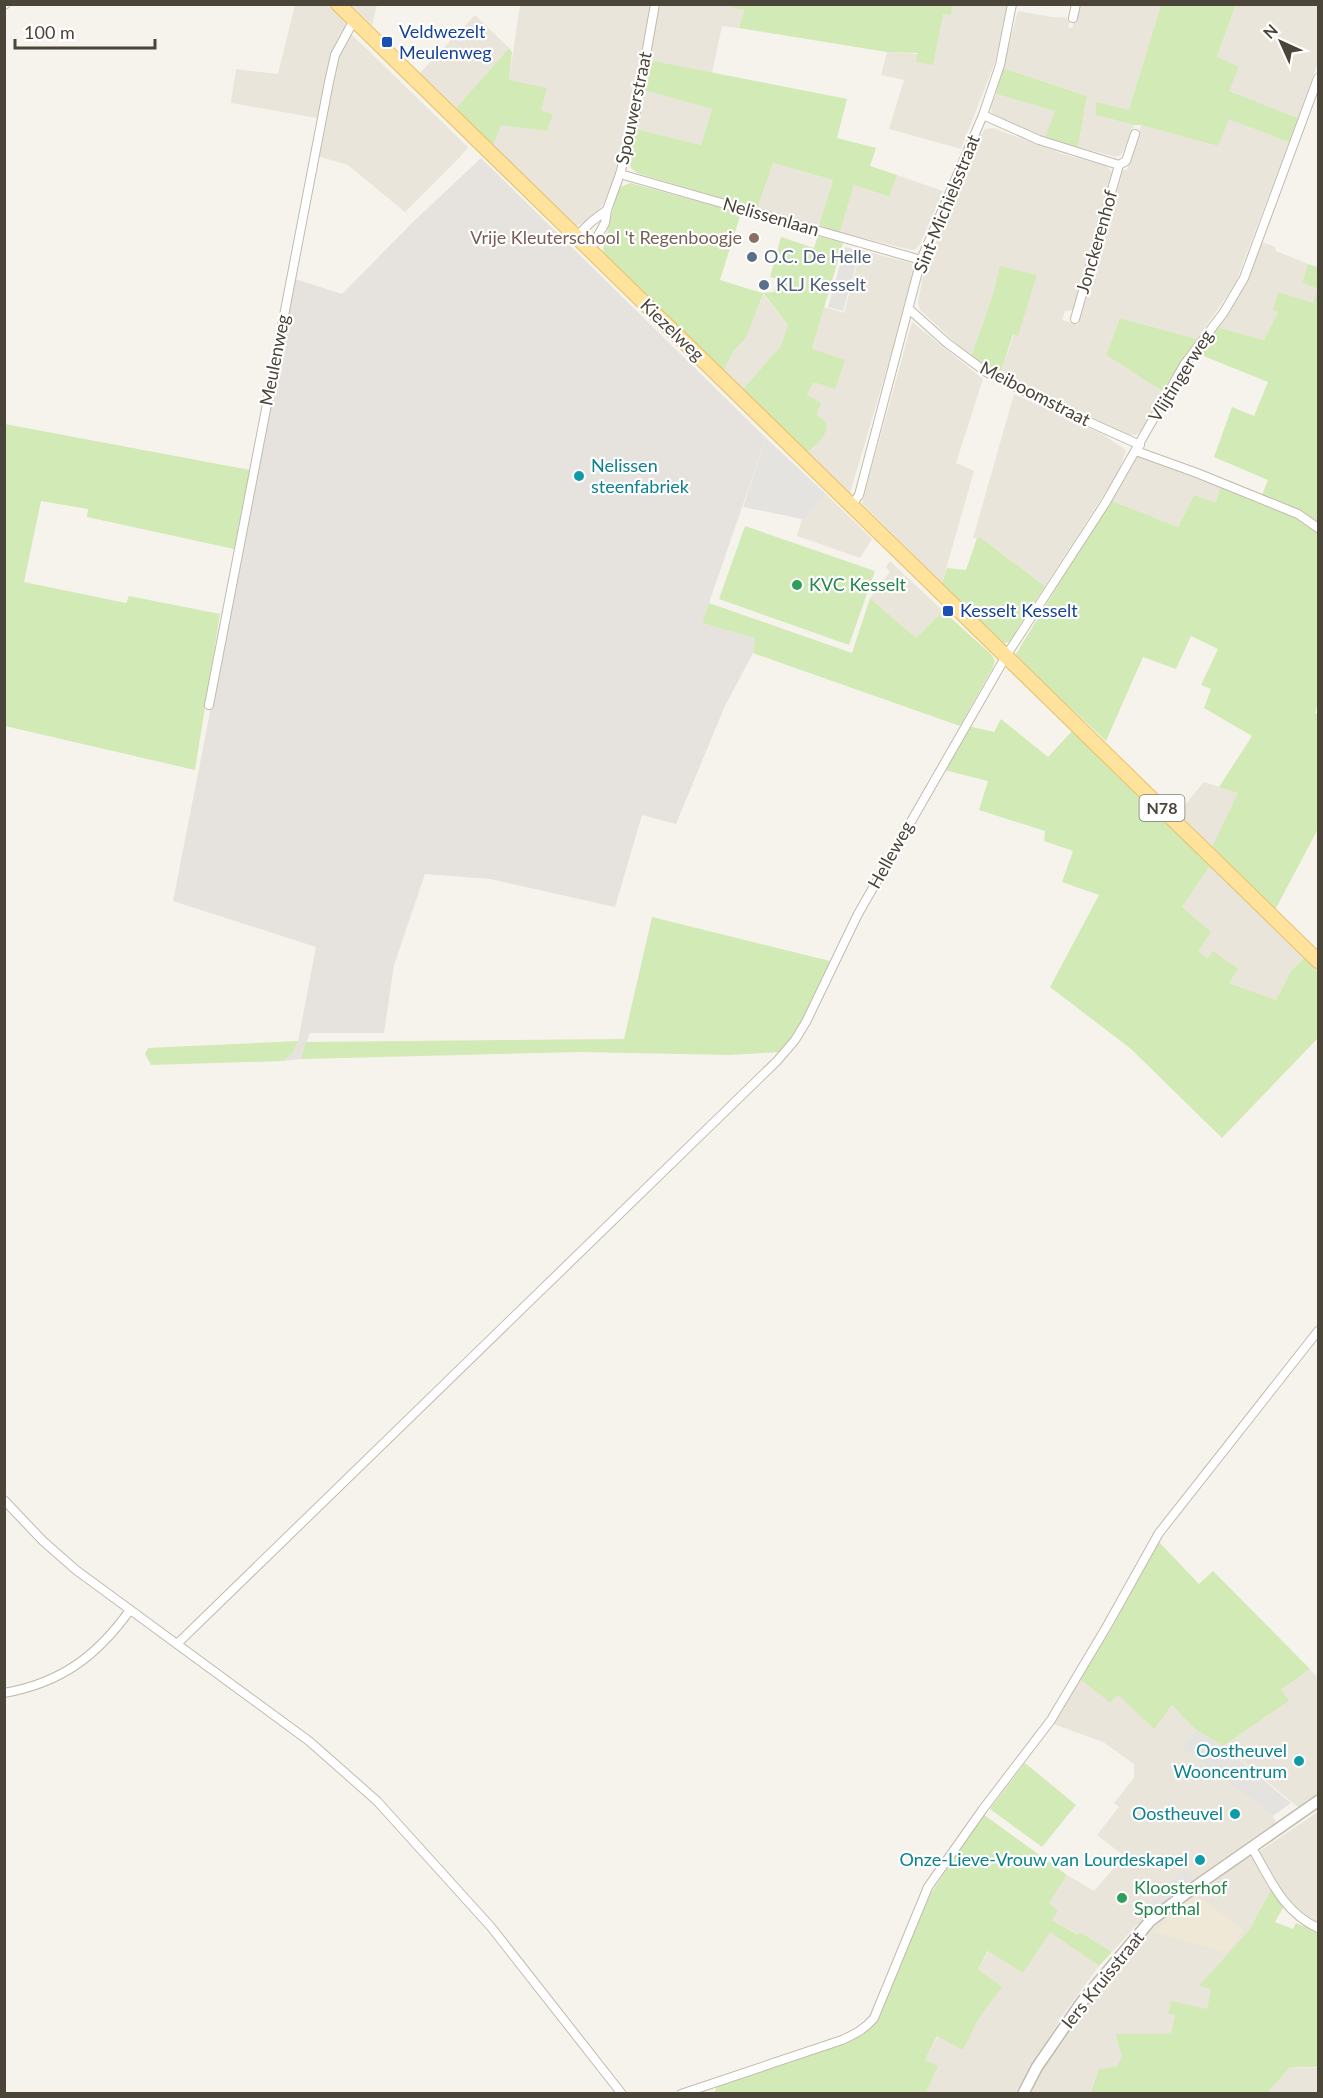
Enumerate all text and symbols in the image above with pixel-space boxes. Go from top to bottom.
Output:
scale bar [15,12,154,50]
north arrow [1251,12,1311,72]
place label: Veldwezelt Meulenweg [399,20,492,63]
text: N [1259,20,1281,42]
text: 100 m [24,21,75,43]
marker: Veldwezelt Meulenweg [380,35,394,49]
street label: Spouwerstraat [610,49,656,166]
street label: Sint-Michielsstraat [908,131,984,276]
street label: Jonckerenhof [1071,187,1121,296]
street label: Nelissenlaan [721,192,822,240]
place label: Vrije Kleuterschool 't Regenboogje [470,226,742,248]
marker: Vrije Kleuterschool 't Regenboogje [747,231,761,245]
place label: O.C. De Helle [764,245,871,267]
marker: O.C. De Helle [745,250,759,264]
place label: KLJ Kesselt [776,273,866,295]
marker: KLJ Kesselt [757,278,771,292]
street label: Kiezelweg [636,293,709,365]
street label: Meulenweg [254,312,294,407]
street label: Vlijtingerweg [1143,325,1217,426]
street label: Meiboomstraat [977,356,1095,430]
place label: Nelissen steenfabriek [591,454,690,497]
marker: Nelissen steenfabriek [572,469,586,483]
place label: KVC Kesselt [809,573,906,595]
marker: KVC Kesselt [790,578,804,592]
place label: Kesselt Kesselt [960,599,1078,621]
marker: Kesselt Kesselt [941,604,955,618]
road number: N78 [1140,795,1184,821]
street label: Helleweg [863,817,918,892]
place label: Oostheuvel Wooncentrum [1173,1739,1287,1782]
marker: Oostheuvel Wooncentrum [1292,1754,1306,1768]
place label: Oostheuvel [1132,1802,1223,1824]
marker: Oostheuvel [1228,1807,1242,1821]
place label: Onze-Lieve-Vrouw van Lourdeskapel [899,1848,1188,1870]
marker: Onze-Lieve-Vrouw van Lourdeskapel [1193,1853,1207,1867]
place label: Kloosterhof Sporthal [1134,1876,1228,1919]
marker: Kloosterhof Sporthal [1115,1891,1129,1905]
street label: Iers Kruisstraat [1056,1926,1148,2032]

